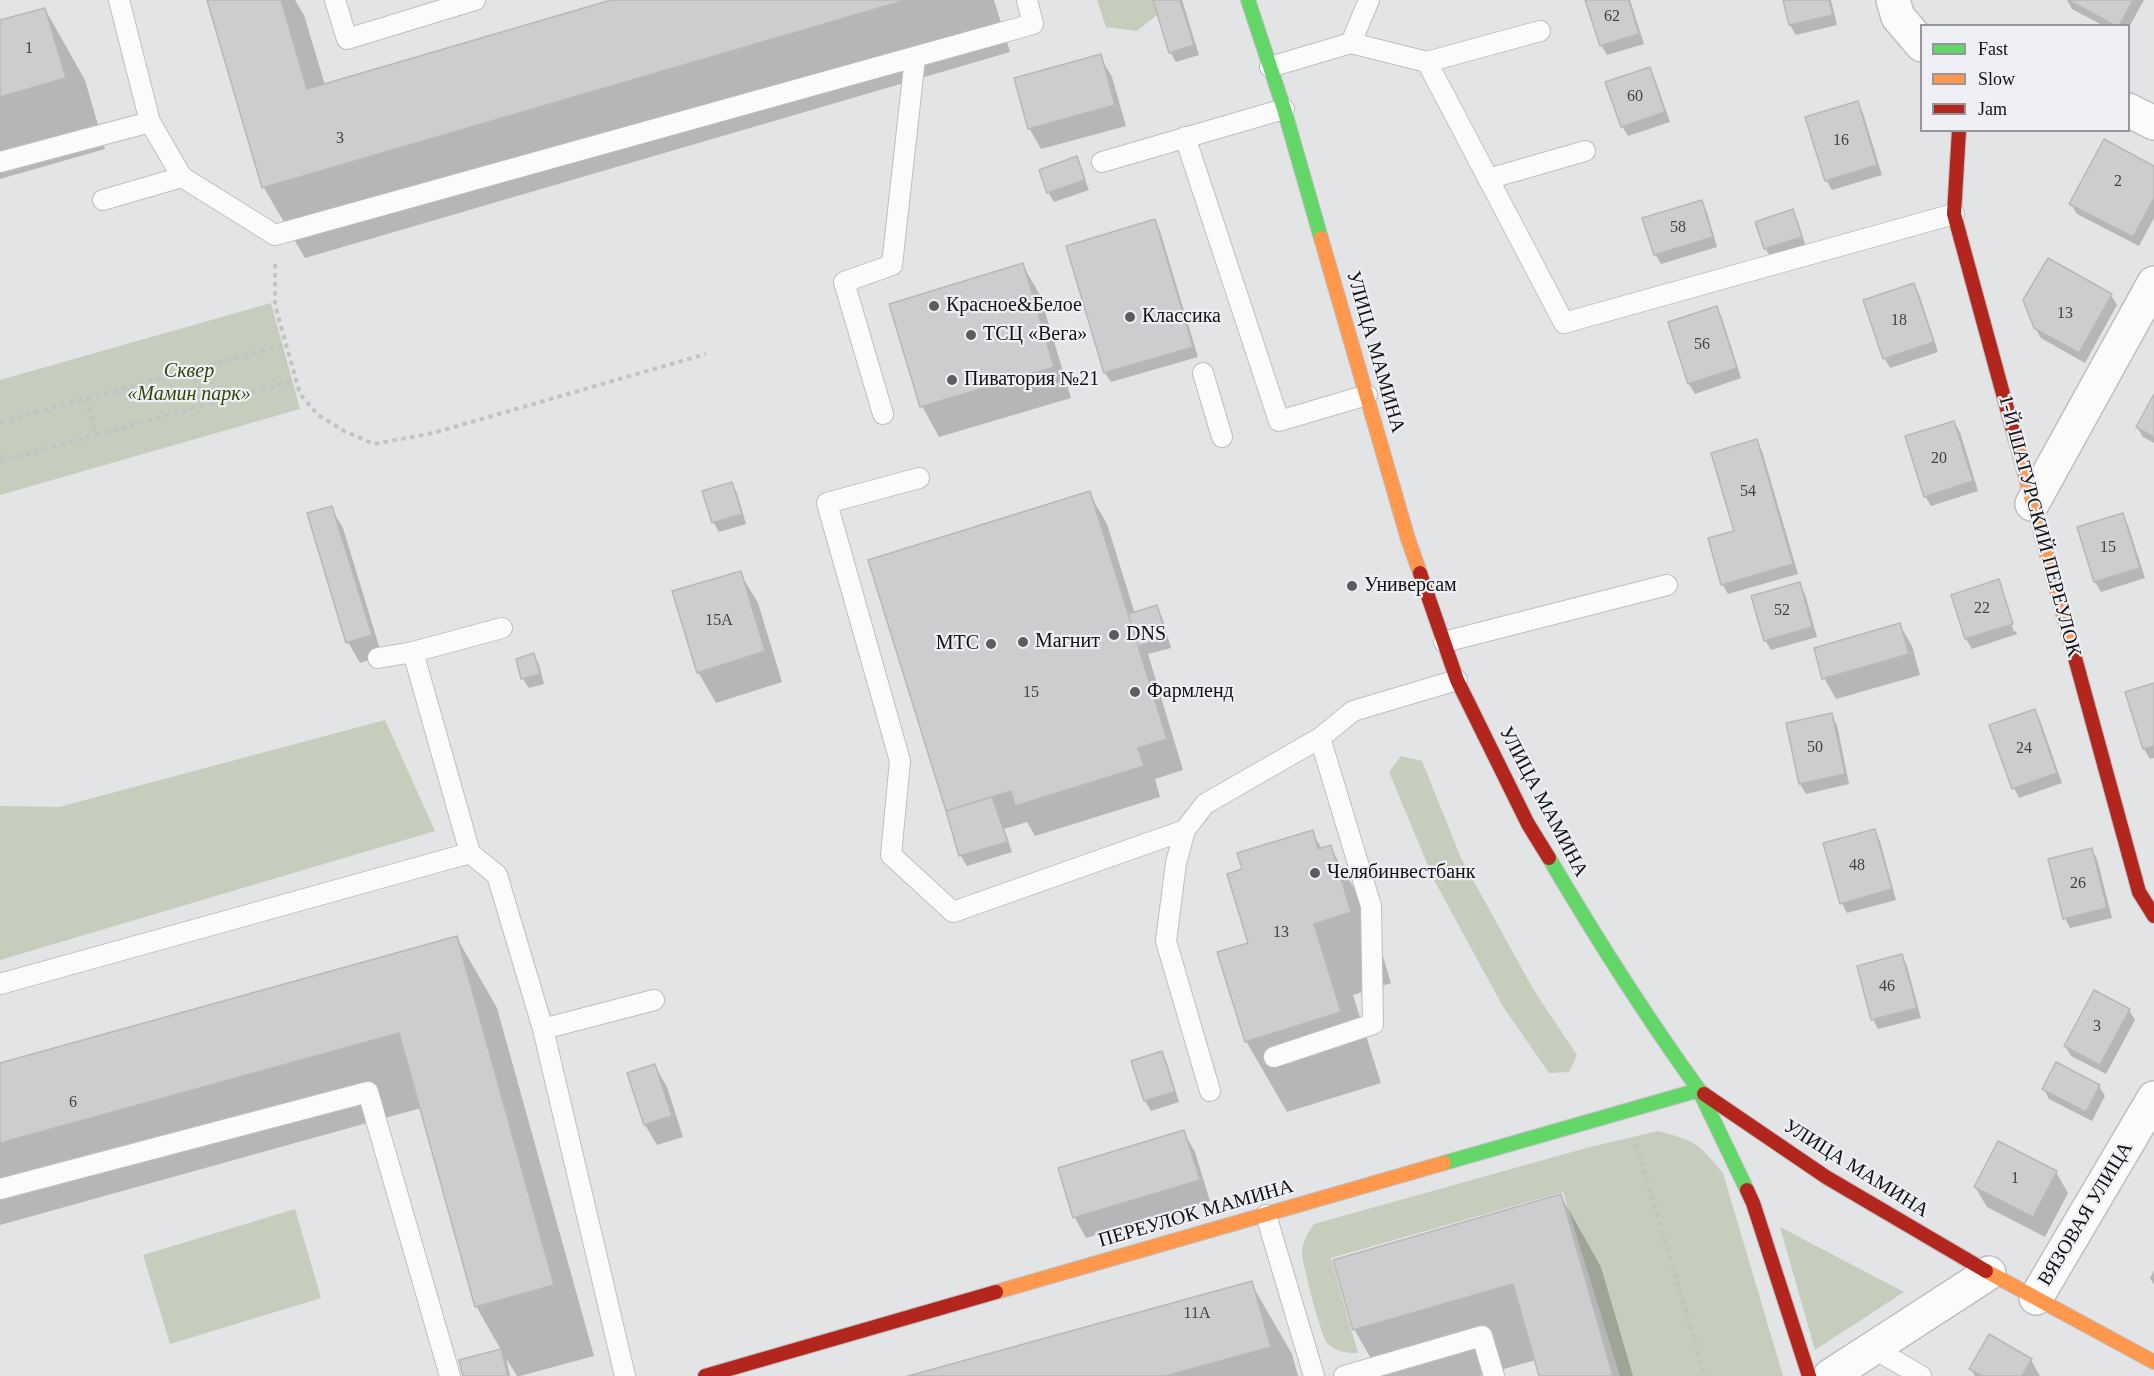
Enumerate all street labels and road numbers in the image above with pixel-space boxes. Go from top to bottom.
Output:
street label: УЛИЦА МАМИНА [1340,268,1410,436]
street label: 1-Й ШАТУРСКИЙ ПЕРЕУЛОК [1992,392,2086,660]
street label: УЛИЦА МАМИНА [1493,723,1593,881]
street label: УЛИЦА МАМИНА [1779,1115,1933,1223]
street label: ВЯЗОВАЯ УЛИЦА [2034,1138,2138,1290]
street label: ПЕРЕУЛОК МАМИНА [1096,1175,1296,1253]

